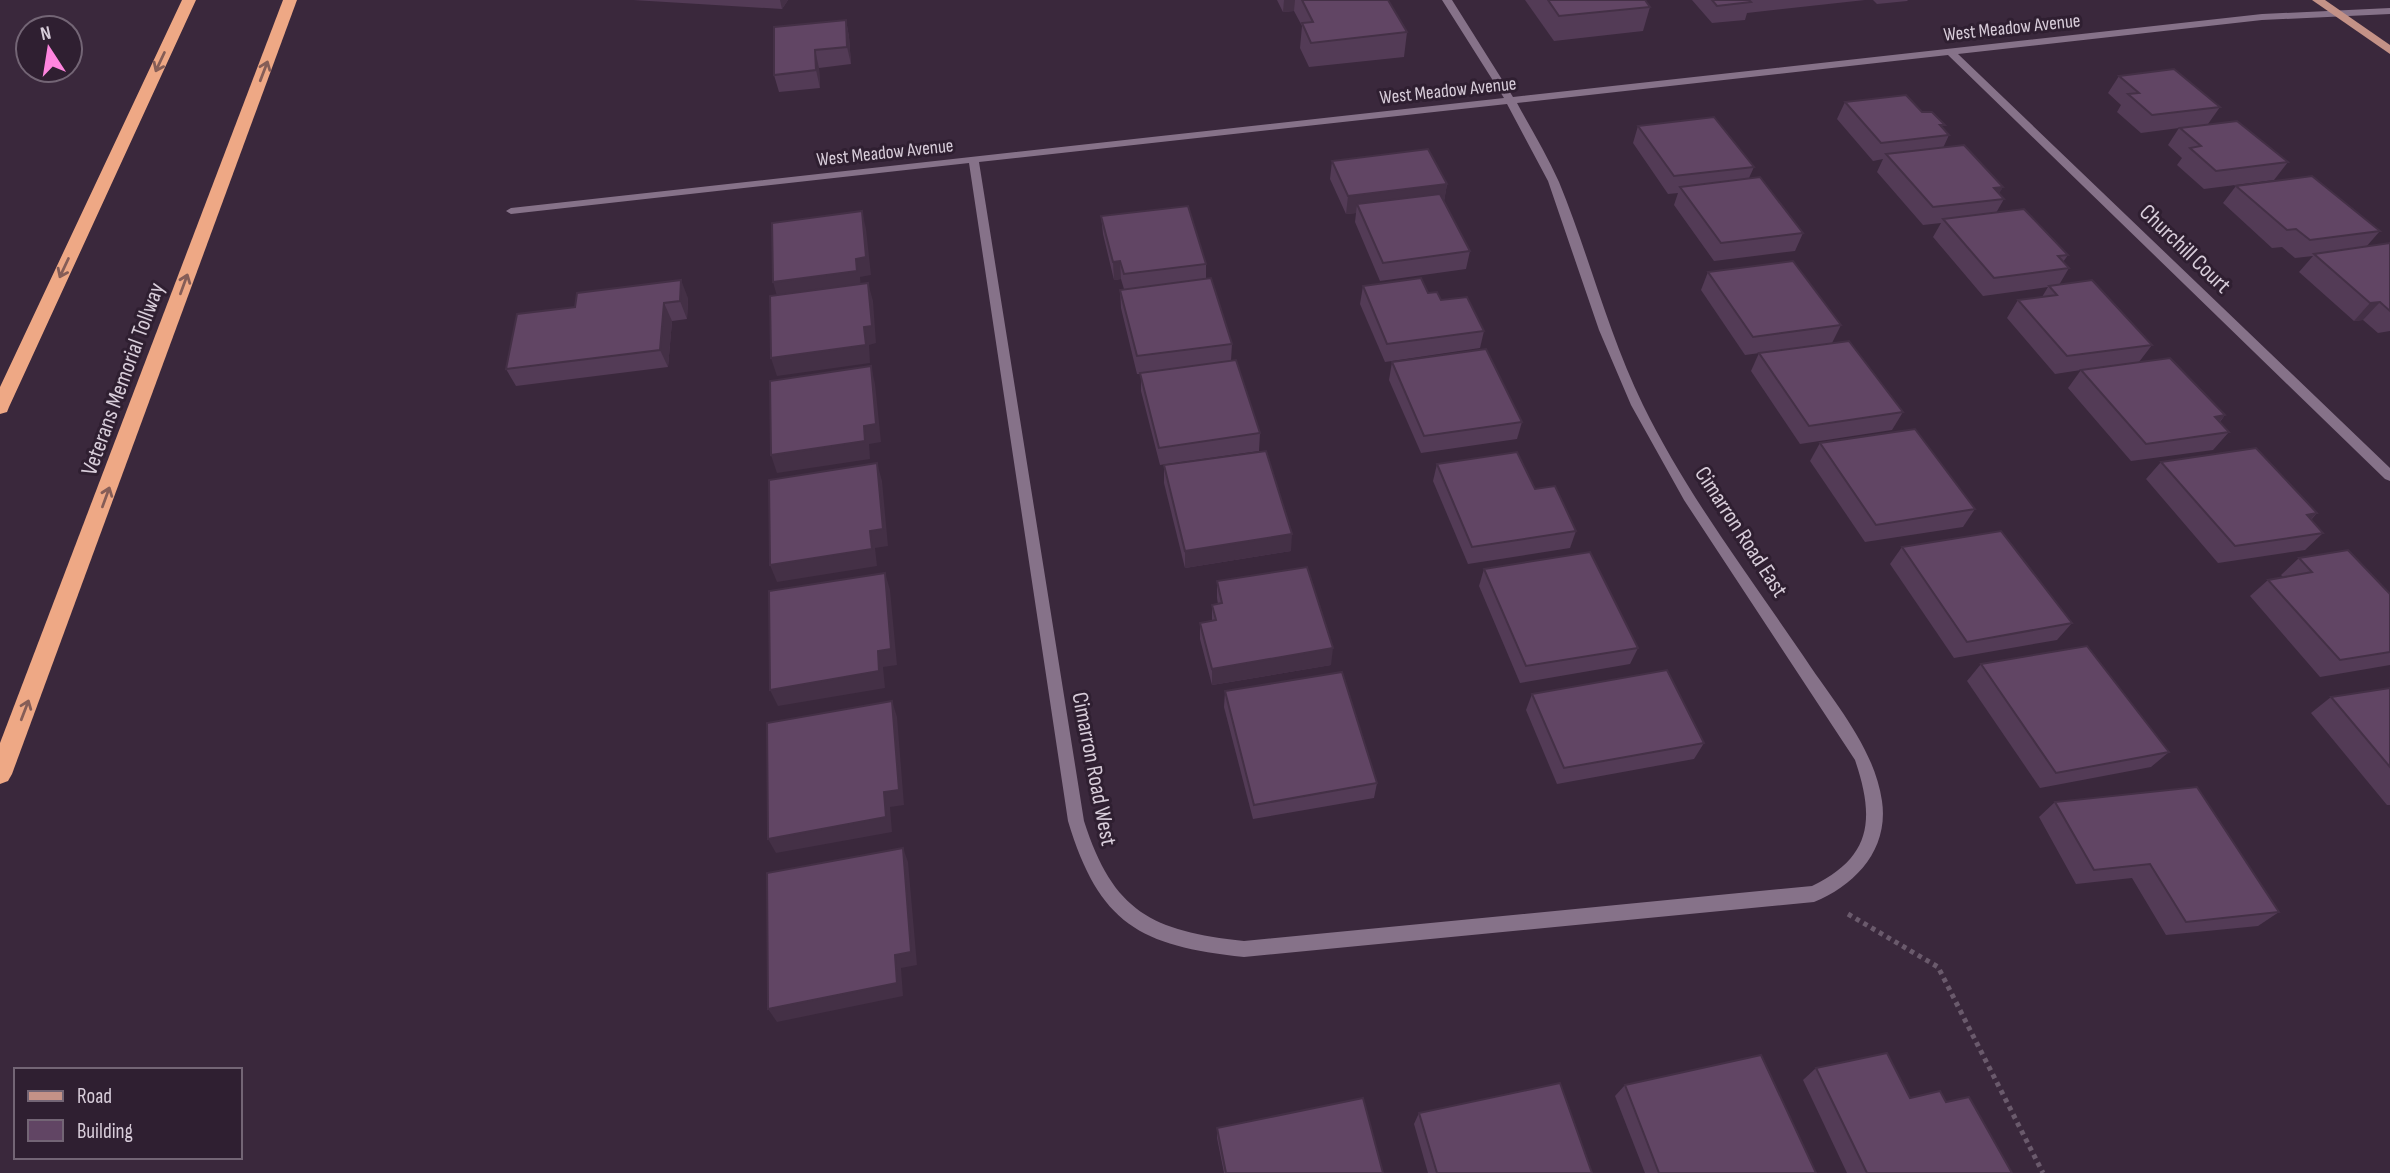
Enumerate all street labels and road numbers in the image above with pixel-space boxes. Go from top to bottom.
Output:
street label: West Meadow Avenue [1942,9,2082,47]
street label: West Meadow Avenue [1378,72,1518,110]
street label: West Meadow Avenue [815,134,955,172]
street label: Churchill Court [2133,199,2237,299]
street label: Veterans Memorial Tollway [75,279,171,479]
street label: Cimarron Road East [1688,461,1794,603]
street label: Cimarron Road West [1065,690,1123,848]

